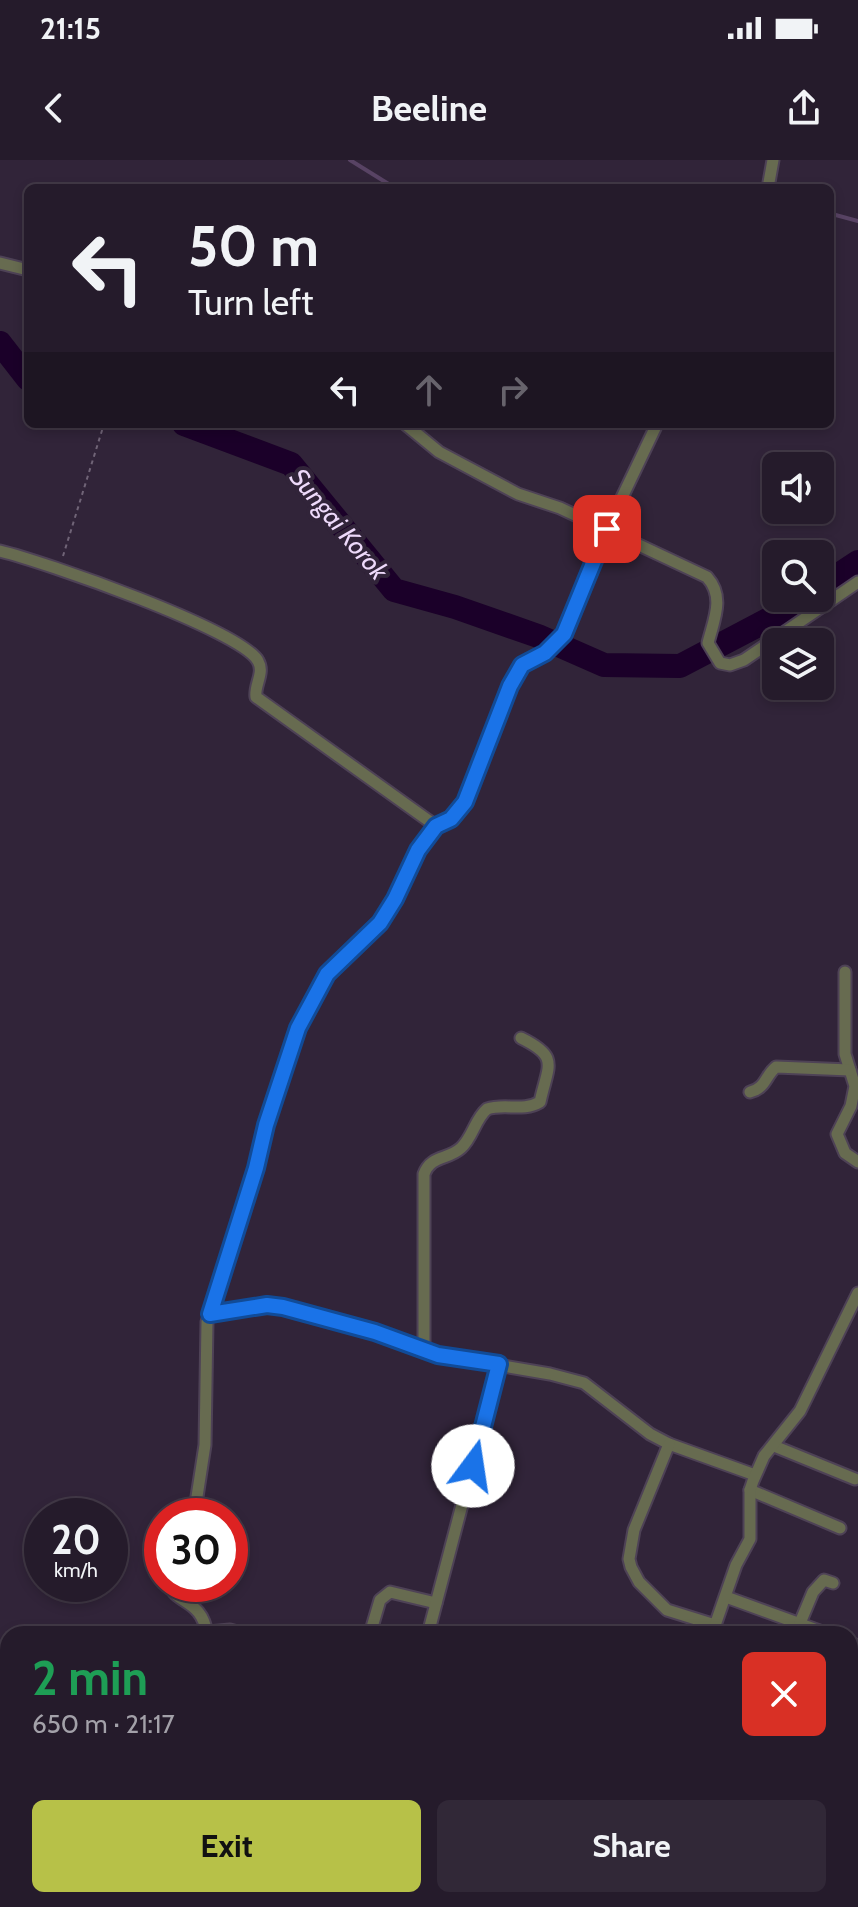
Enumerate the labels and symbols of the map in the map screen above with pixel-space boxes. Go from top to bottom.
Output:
water label: Sungai Korok [283,462,396,587]
pin [573,495,641,563]
position arrow [431,1424,515,1508]
speed limit sign: 30 [144,1498,248,1602]

